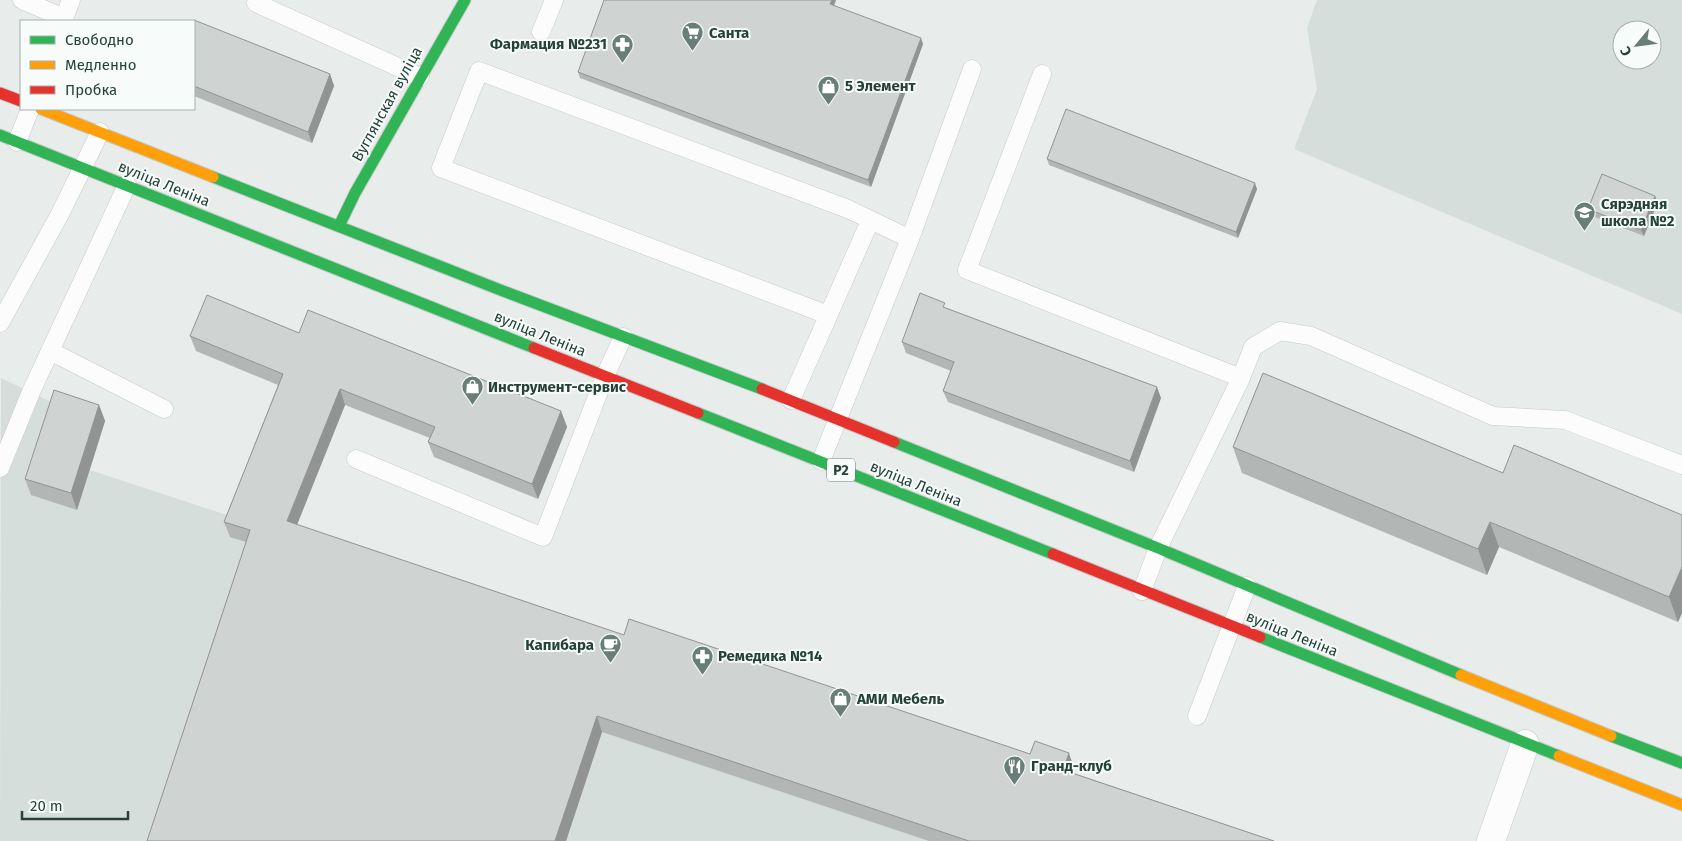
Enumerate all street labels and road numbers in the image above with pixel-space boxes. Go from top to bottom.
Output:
street label: Вуглянская вуліца [348,43,426,165]
street label: вуліца Леніна [115,157,213,211]
street label: вуліца Леніна [491,307,589,361]
street label: вуліца Леніна [867,457,965,511]
road number: Р2 [827,458,855,482]
street label: вуліца Леніна [1243,607,1341,661]

